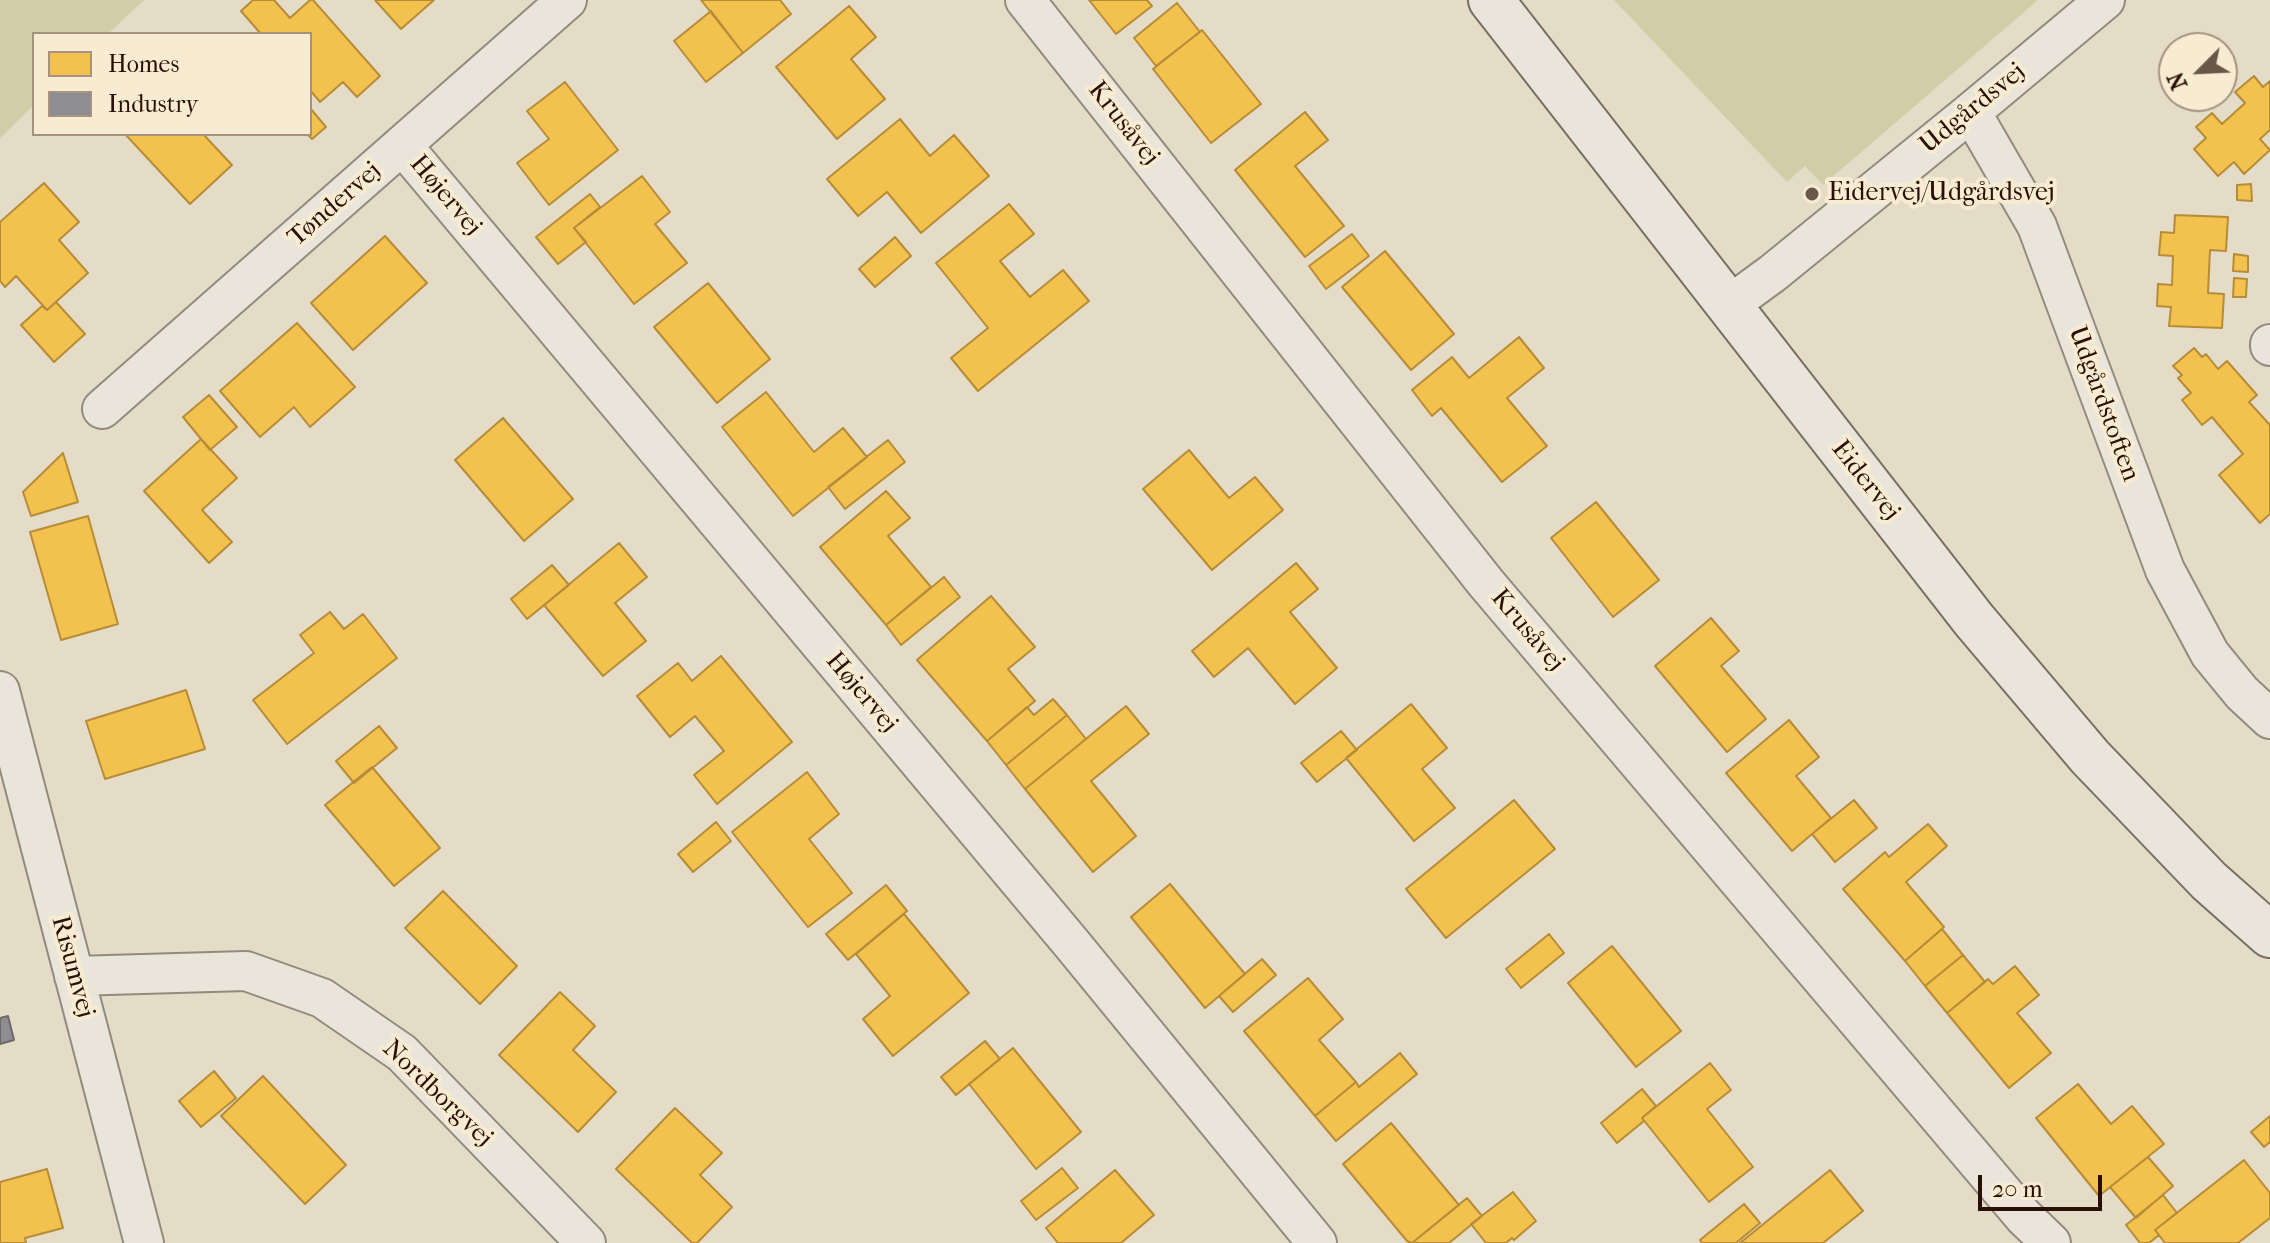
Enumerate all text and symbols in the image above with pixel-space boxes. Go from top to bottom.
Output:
legend [32,32,312,136]
north arrow [2158,32,2238,112]
text: Homes [108,50,179,78]
street label: Udgårdsvej [1914,57,2032,161]
text: N [2163,68,2193,94]
street label: Krusåvej [1081,76,1165,172]
text: Industry [108,90,198,118]
street label: Højervej [402,149,488,243]
street label: Tøndervej [282,156,388,254]
place label: Eidervej/Udgårdsvej [1828,178,2055,210]
marker: Eidervej/Udgårdsvej [1803,185,1821,203]
street label: Udgårdstoften [2060,322,2146,486]
street label: Eidervej [1824,435,1906,527]
street label: Krusåvej [1484,583,1570,679]
street label: Højervej [818,646,904,740]
street label: Risumvej [43,913,101,1021]
street label: Nordborgvej [375,1034,499,1154]
scale bar [1982,1159,2106,1209]
text: 20 m [1992,1175,2043,1203]

